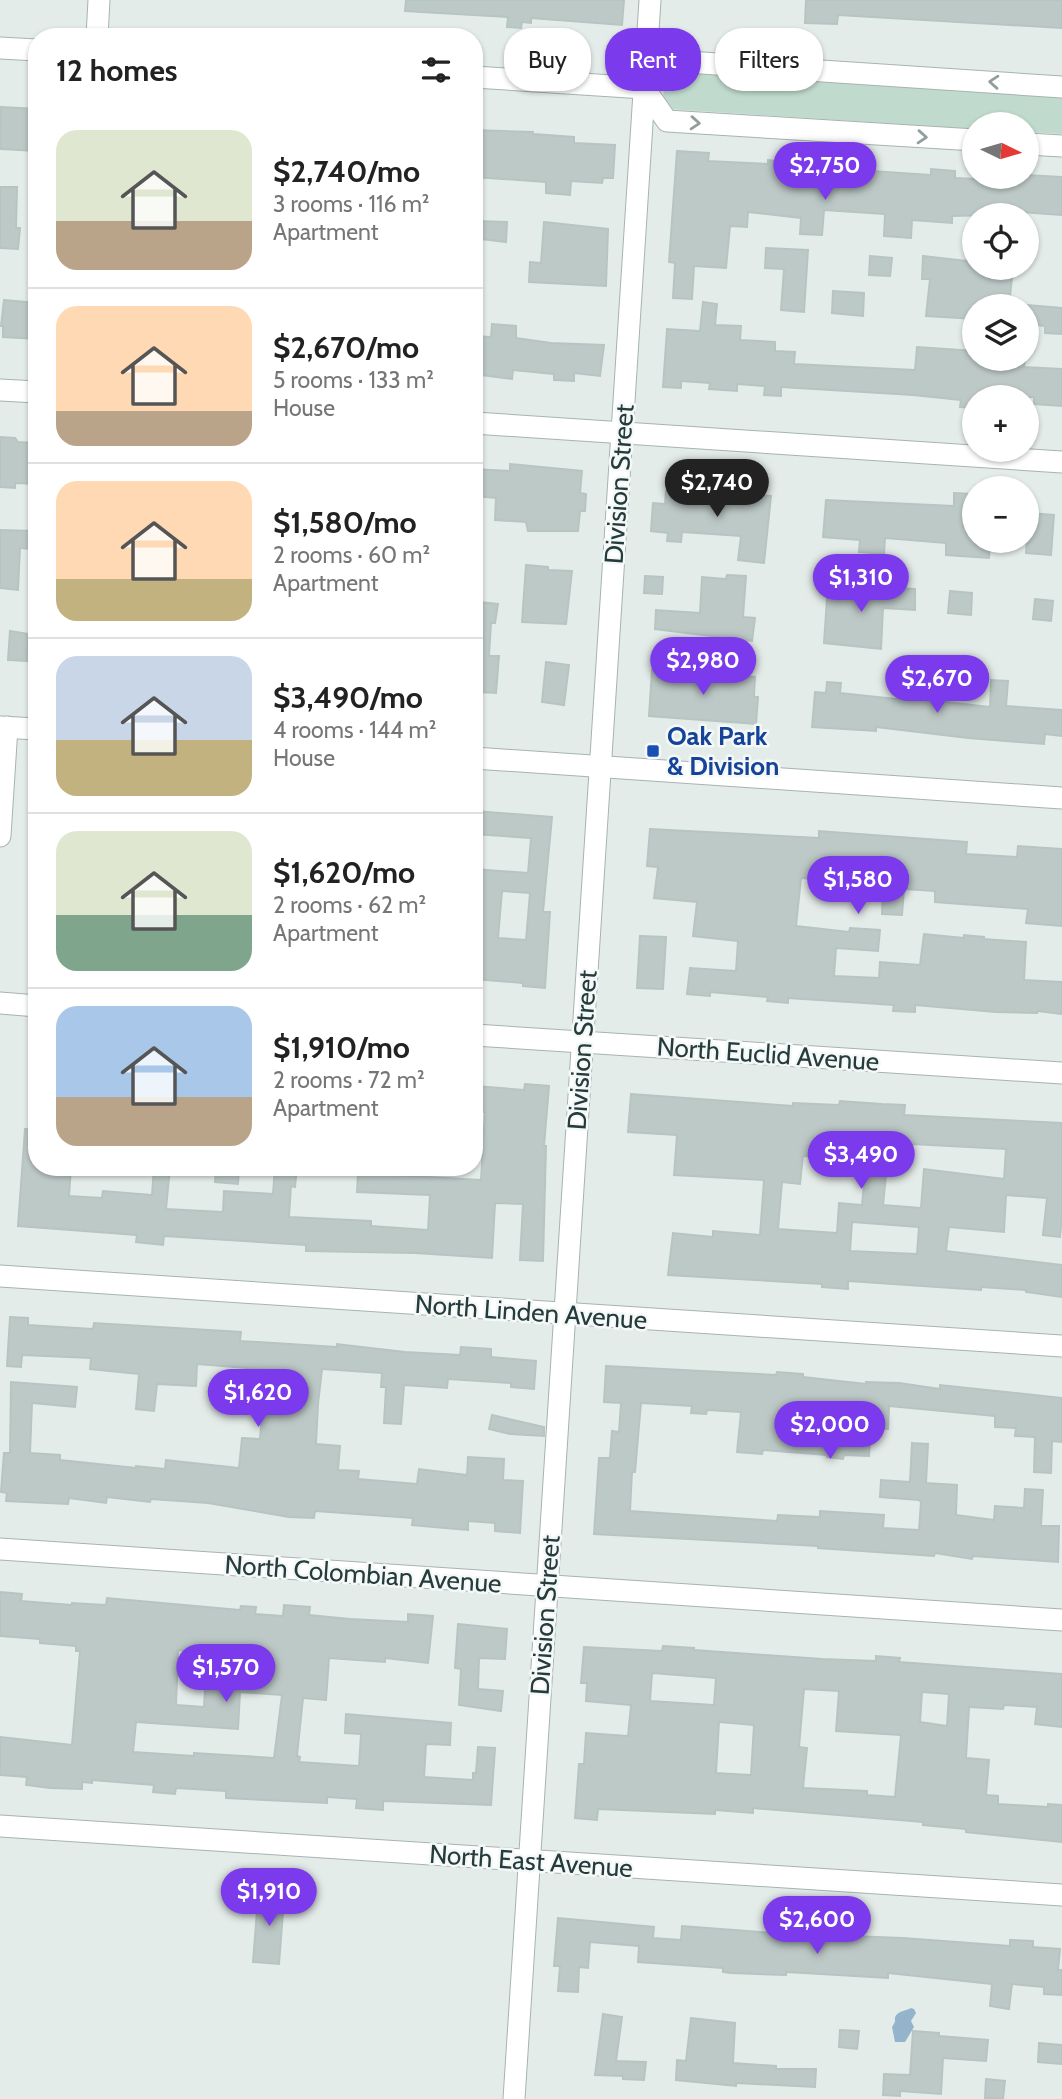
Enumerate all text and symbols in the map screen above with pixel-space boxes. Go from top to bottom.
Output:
chip: Buy [504,28,591,91]
chip: Rent [605,28,701,91]
chip: Filters [715,28,823,91]
icon: filters [417,51,455,89]
text: 12 homes [56,52,178,89]
one-way arrow [988,75,999,90]
north arrow [962,112,1040,189]
map controls [962,112,1039,553]
one-way arrow [690,115,701,130]
one-way arrow [917,129,928,144]
pin: $2,750 [768,142,882,202]
text: $2,750 [789,151,861,179]
text: $2,740/mo [273,153,420,190]
icon: home [112,158,196,242]
text: 3 rooms · 116 m² [273,190,429,218]
button: locate [962,203,1039,280]
text: Apartment [273,218,378,246]
button: layers [962,294,1039,371]
text: $2,670/mo [273,329,419,366]
icon: home [112,334,196,418]
text: 5 rooms · 133 m² [273,366,434,394]
button: + [962,385,1039,462]
text: House [273,394,335,422]
street label: Division Street [597,403,641,565]
pin: $2,740 [660,460,774,519]
text: $2,740 [681,468,753,496]
button: − [962,476,1039,553]
text: $1,580/mo [273,504,417,541]
icon: home [112,509,196,593]
text: 2 rooms · 60 m² [273,541,430,569]
pin: $1,310 [804,554,918,614]
text: $1,310 [829,563,893,591]
text: Apartment [273,569,378,597]
pin: $2,980 [646,638,760,697]
text: $2,980 [666,646,740,674]
pin: $2,670 [880,656,994,715]
text: $2,670 [901,664,973,692]
text: $3,490/mo [273,679,423,716]
icon: home [112,684,196,768]
text: 4 rooms · 144 m² [273,716,436,744]
place label: Oak Park & Division [667,720,779,782]
marker: Oak Park & Division [645,743,661,759]
text: House [273,744,335,772]
text: $1,620/mo [273,854,415,891]
pin: $1,580 [801,856,915,916]
icon: home [112,859,196,943]
text: $1,580 [823,865,893,893]
text: 2 rooms · 62 m² [273,891,426,919]
text: Apartment [273,919,378,947]
street label: Division Street [560,969,604,1131]
text: $1,910/mo [273,1029,410,1066]
street label: North Euclid Avenue [656,1030,880,1078]
icon: home [112,1034,196,1118]
text: 2 rooms · 72 m² [273,1066,425,1094]
text: Apartment [273,1094,378,1122]
pin: $3,490 [804,1132,918,1191]
text: $3,490 [824,1140,898,1168]
street label: North Linden Avenue [414,1288,648,1336]
pin: $1,620 [201,1370,315,1429]
text: $1,620 [224,1378,292,1406]
pin: $2,000 [773,1402,887,1461]
text: $2,000 [790,1410,870,1438]
street label: Division Street [523,1534,567,1696]
street label: North Colombian Avenue [223,1548,503,1600]
pin: $1,570 [169,1644,283,1704]
text: $1,570 [192,1653,260,1681]
street label: North East Avenue [428,1838,634,1884]
pin: $1,910 [212,1868,326,1928]
text: $1,910 [237,1877,301,1905]
pin: $2,600 [760,1896,874,1956]
text: $2,600 [779,1905,855,1933]

